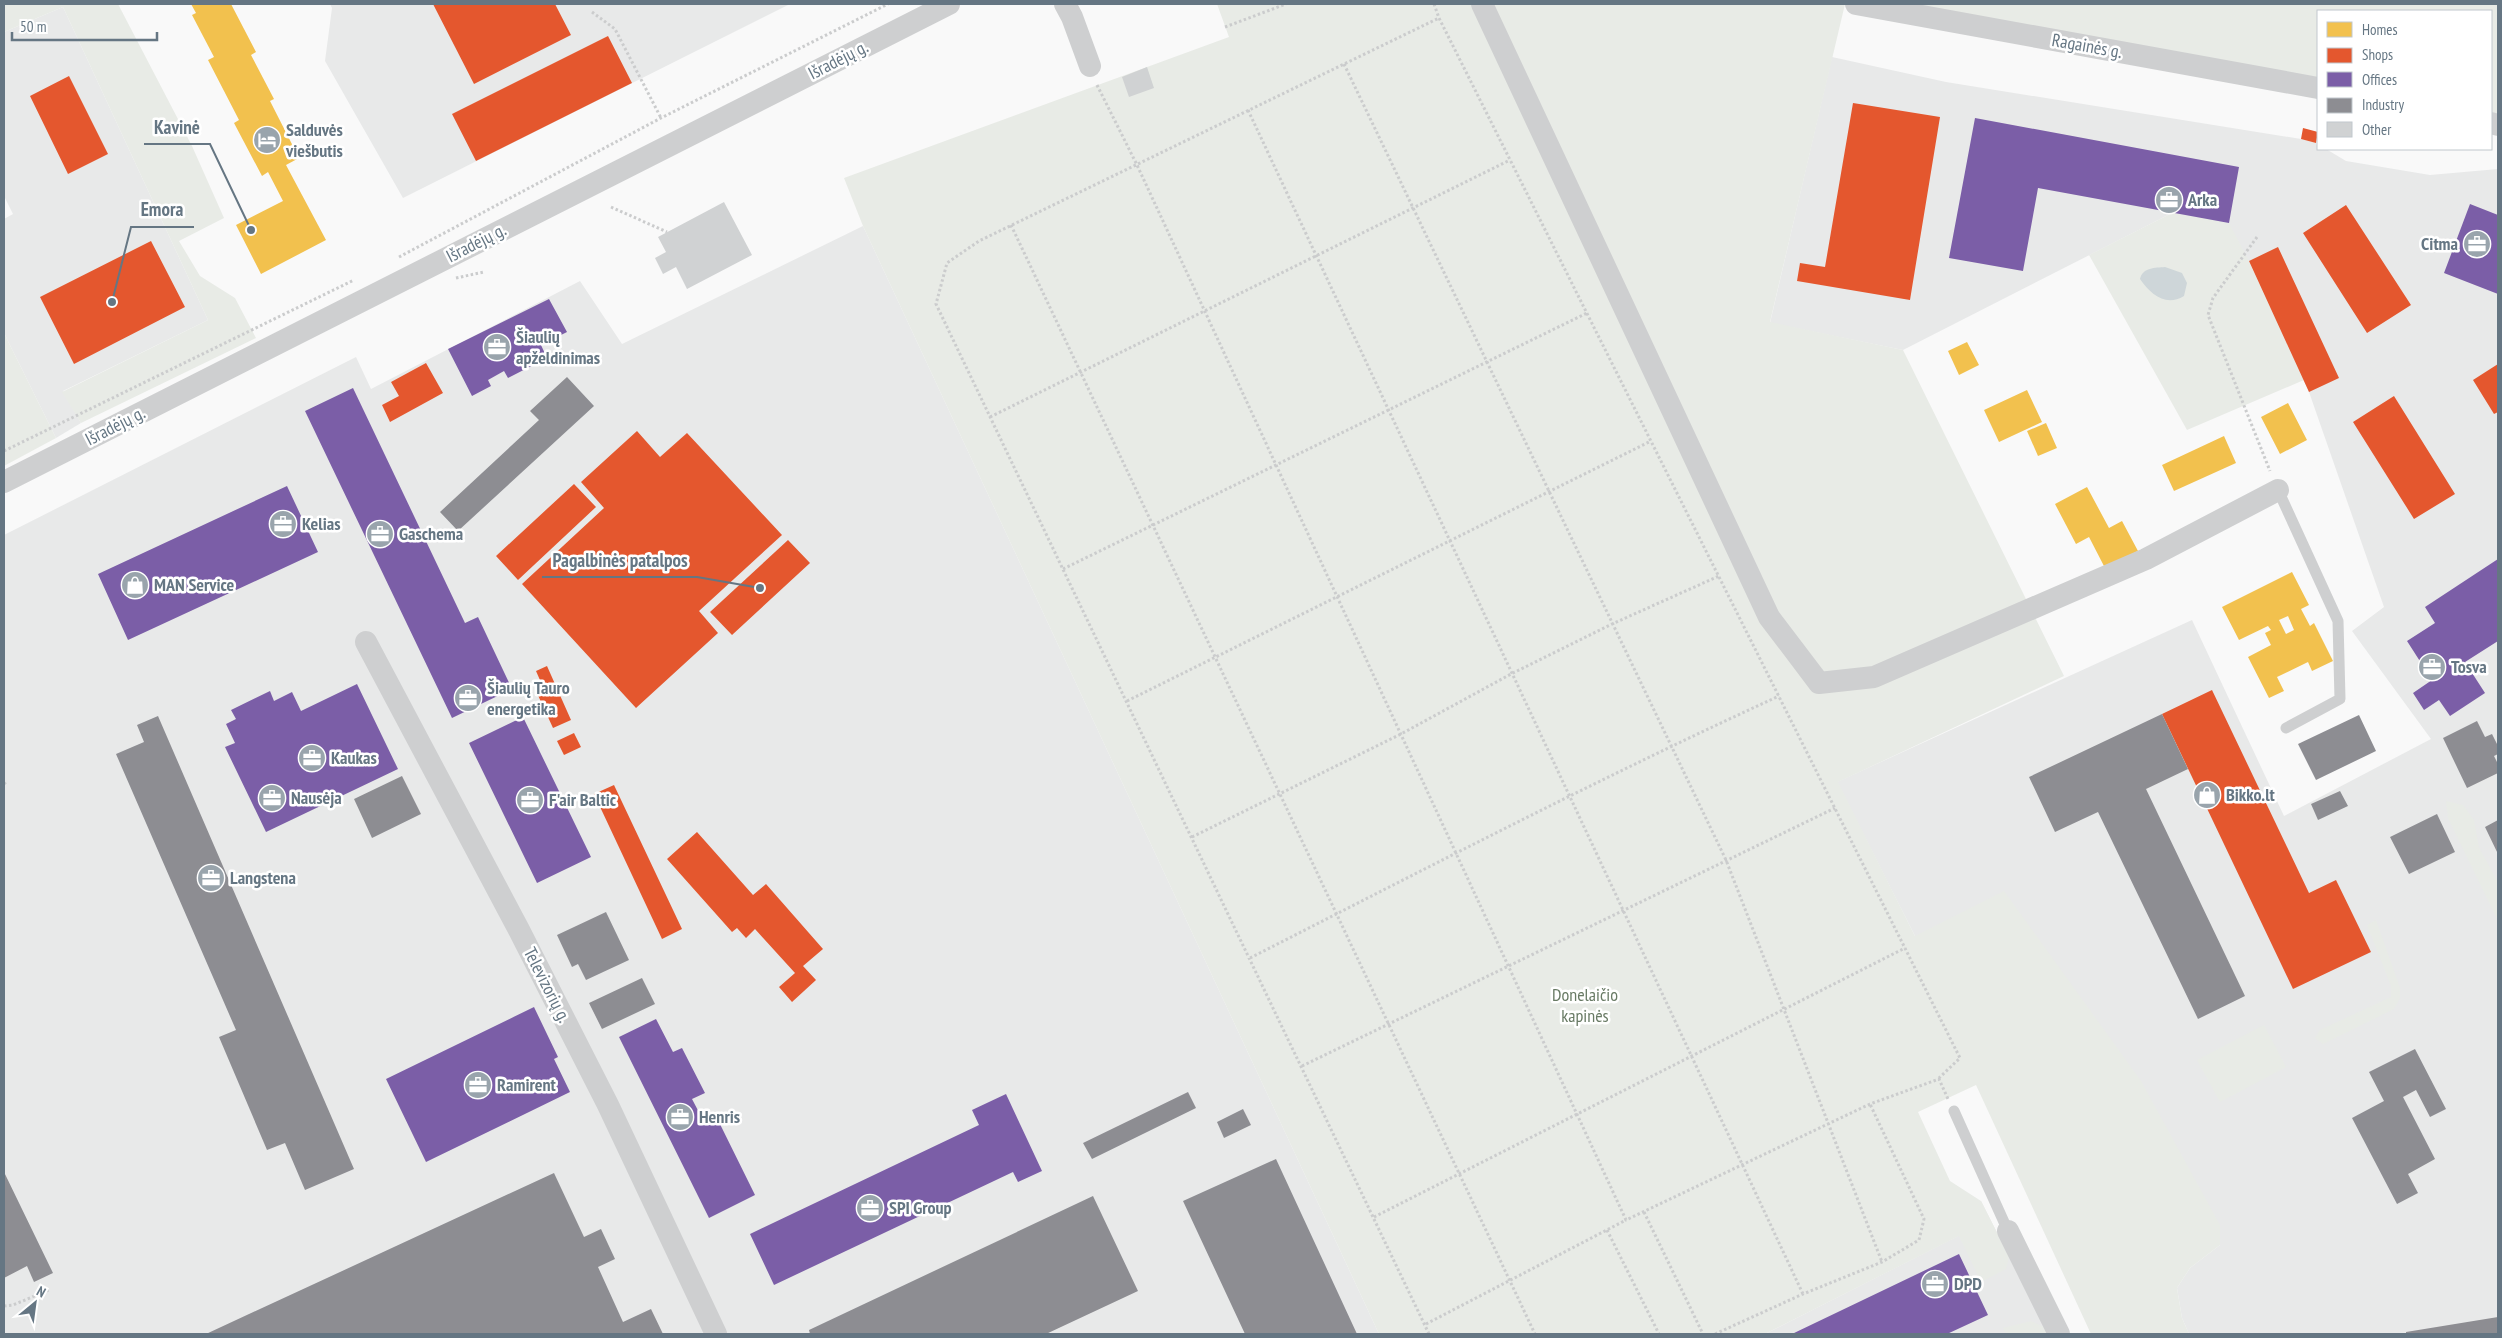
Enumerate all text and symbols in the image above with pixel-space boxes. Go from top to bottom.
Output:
scale bar [12,10,158,42]
legend [2317,10,2492,150]
text: 50 m [20,17,46,36]
text: Homes [2362,20,2398,39]
street label: Ragainės g. [2050,28,2124,63]
street label: Išradėjų g. [804,35,872,84]
text: Shops [2362,45,2393,64]
text: Offices [2362,70,2397,89]
text: Industry [2362,95,2404,114]
callout: Kavinė [144,110,210,144]
text: Kavinė [154,115,200,139]
place label: Salduvės viešbutis [285,118,343,162]
text: Other [2362,120,2392,139]
hotel icon: Salduvės viešbutis [252,125,282,155]
office icon: Arka [2154,185,2184,215]
place label: Arka [2187,188,2217,211]
callout: Emora [131,193,194,227]
text: Emora [141,197,183,221]
street label: Išradėjų g. [442,218,510,267]
office icon: Citma [2462,229,2492,259]
place label: Citma [2421,232,2458,255]
place label: Šiaulių apželdinimas [516,325,600,369]
office icon: Šiaulių apželdinimas [482,332,512,362]
street label: Išradėjų g. [81,401,149,450]
office icon: Kelias [268,509,298,539]
place label: Kelias [302,512,340,535]
office icon: Gaschema [365,519,395,549]
place label: Gaschema [399,522,463,545]
callout: Pagalbinės patalpos [542,543,697,577]
text: Pagalbinės patalpos [552,548,688,572]
shop icon: MAN Service [120,570,150,600]
place label: MAN Service [154,573,235,596]
office icon: Tosva [2417,652,2447,682]
place label: Tosva [2451,655,2487,678]
place label: Šiaulių Tauro energetika [487,676,570,720]
office icon: Šiaulių Tauro energetika [453,683,483,713]
office icon: Kaukas [297,743,327,773]
place label: Kaukas [331,746,377,769]
shop icon: Bikko.lt [2192,780,2222,810]
office icon: Nausėja [257,783,287,813]
place label: Bikko.lt [2226,783,2276,806]
office icon: F'air Baltic [515,785,545,815]
place label: Nausėja [291,786,342,809]
place label: F'air Baltic [549,788,617,811]
office icon: Langstena [196,863,226,893]
place label: Langstena [230,866,296,889]
street label: Televizorių g. [519,943,576,1026]
park label: Donelaičio kapinės [1552,983,1618,1027]
office icon: Ramirent [463,1070,493,1100]
place label: Ramirent [497,1073,557,1096]
office icon: Henris [665,1102,695,1132]
place label: Henris [699,1105,740,1128]
office icon: SPI Group [855,1193,885,1223]
place label: SPI Group [889,1196,952,1219]
office icon: DPD [1920,1269,1950,1299]
place label: DPD [1954,1272,1982,1295]
north arrow [10,1278,60,1328]
text: N [34,1282,49,1301]

